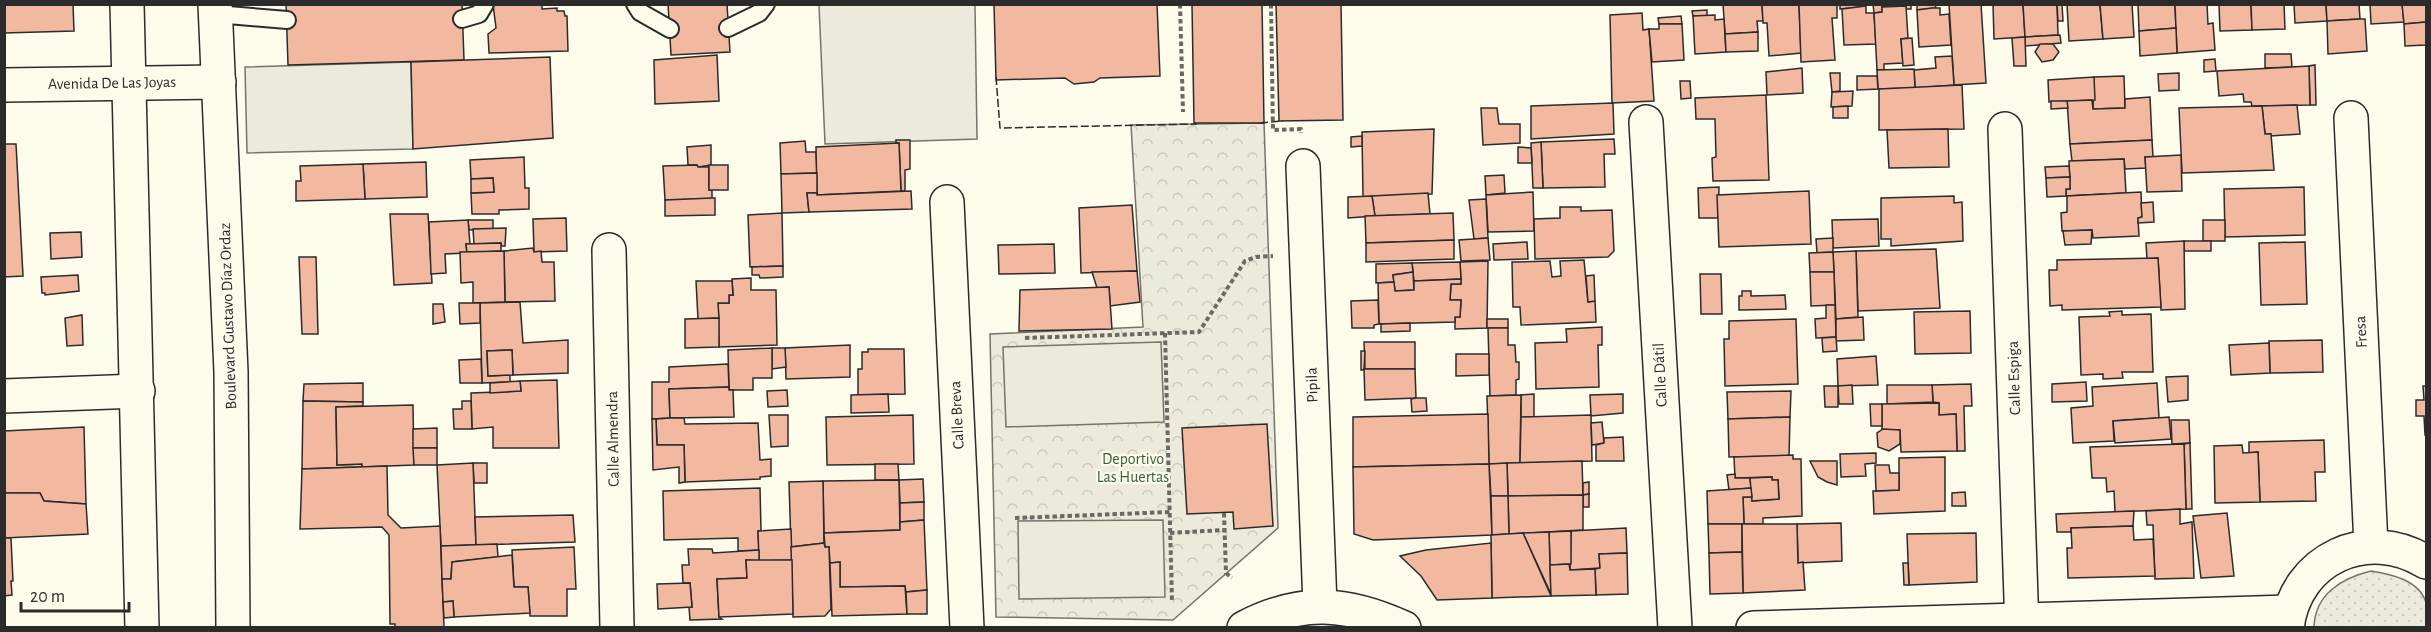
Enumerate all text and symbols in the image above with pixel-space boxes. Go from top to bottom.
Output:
street label: Avenida De Las Joyas [48,74,176,93]
street label: Boulevard Gustavo Díaz Ordaz [217,222,239,410]
street label: Fresa [2352,316,2370,348]
street label: Calle Espiga [2005,341,2023,415]
street label: Calle Dátil [1650,342,1670,408]
street label: Pipila [1303,367,1321,403]
street label: Calle Breva [947,380,967,450]
street label: Calle Almendra [604,391,622,487]
park label: Deportivo Las Huertas [1097,451,1169,485]
scale bar [21,575,129,613]
text: 20 m [30,588,65,606]

